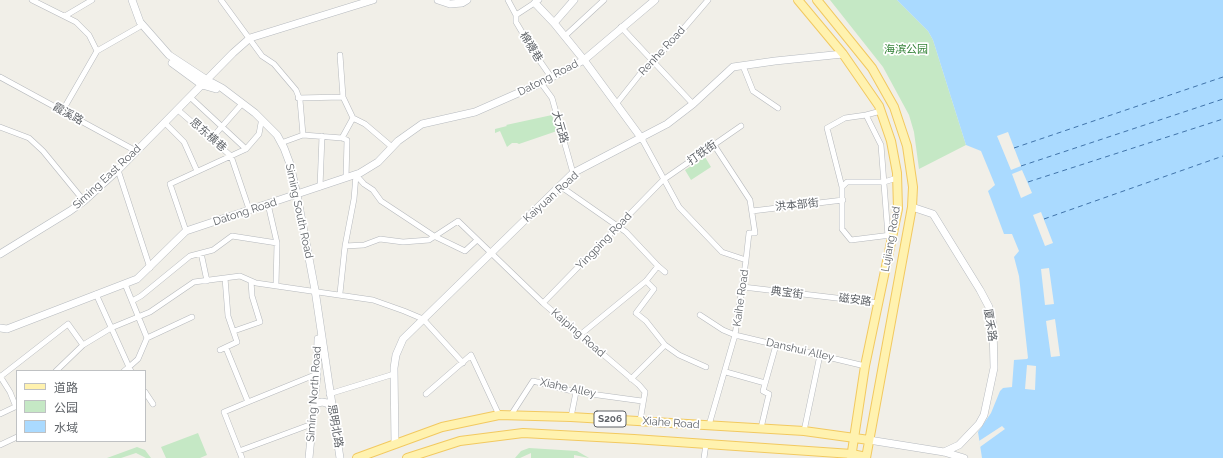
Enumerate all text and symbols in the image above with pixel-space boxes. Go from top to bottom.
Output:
street label: Renhe Road [636,24,688,78]
street label: 棉襪巷 [517,30,545,64]
park label: 海滨公园 [884,43,928,57]
street label: Datong Road [515,57,581,99]
street label: 霞溪路 [50,100,86,128]
street label: 大元路 [549,109,571,145]
street label: 思东横巷 [187,116,229,154]
street label: 打铁街 [685,138,719,168]
street label: Siming East Road [70,142,144,212]
street label: Siming South Road [282,162,316,260]
street label: Kaiyuan Road [521,169,581,225]
street label: Datong Road [211,195,279,229]
street label: 洪本部街 [774,196,820,214]
street label: Lujiang Road [879,205,903,273]
street label: Yingping Road [573,210,635,272]
street label: Kaihe Road [730,269,752,327]
street label: 典宝街 [770,284,804,302]
street label: 磁安路 [838,291,872,309]
street label: Kaiping Road [548,306,608,360]
street label: 厦禾路 [981,308,999,342]
street label: Danshui Alley [765,336,835,364]
street label: Siming North Road [304,346,324,442]
legend [16,370,146,442]
street label: Xiahe Alley [539,376,597,400]
text: 道路 [54,381,78,395]
text: 公园 [54,401,78,415]
street label: 思明北路 [325,403,345,449]
road number: S206 [594,411,626,427]
street label: Xiahe Road [642,414,700,432]
text: 水域 [54,421,78,435]

